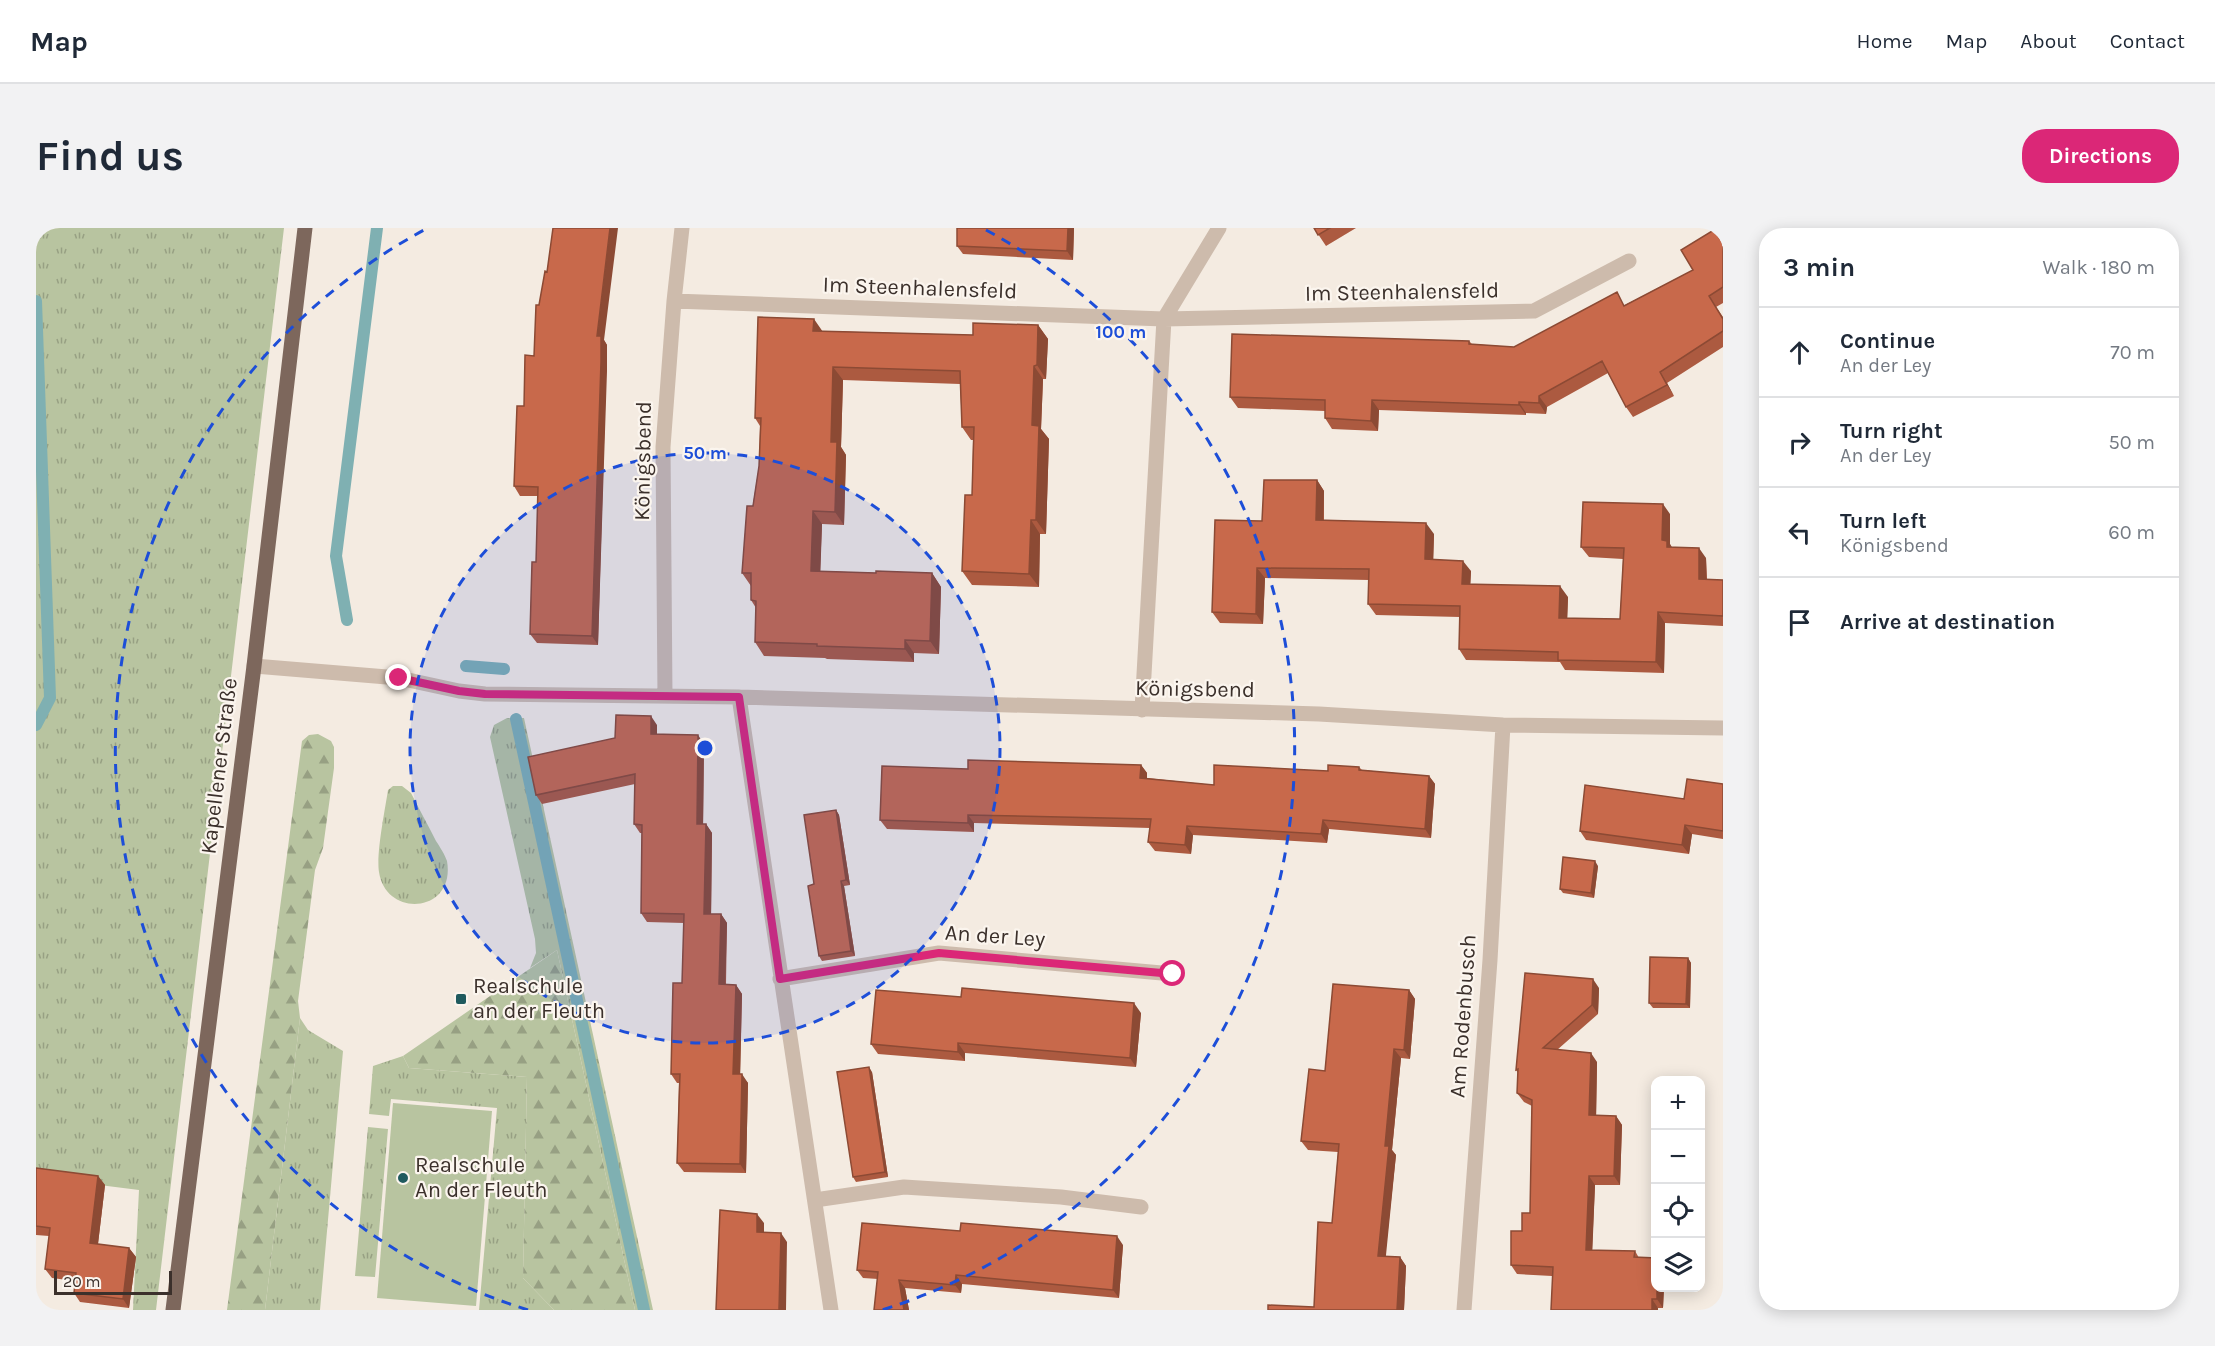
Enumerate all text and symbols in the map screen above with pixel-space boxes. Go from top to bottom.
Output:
text: Map [30,25,88,58]
text: Home [1857,29,1913,53]
text: Map [1946,29,1987,53]
text: About [2020,29,2077,53]
text: Contact [2110,29,2185,53]
button: Directions [2022,129,2179,183]
text: Find us [36,131,184,181]
text: 3 min [1783,252,1855,283]
text: Walk · 180 m [2043,256,2155,279]
street label: Im Steenhalensfeld [822,272,1018,304]
street label: Im Steenhalensfeld [1305,277,1499,307]
text: 100 m [1096,321,1146,343]
text: Continue [1840,328,1935,354]
icon: ahead [1783,336,1816,369]
text: 70 m [2110,341,2155,364]
text: An der Ley [1840,354,1931,377]
street label: Königsbend [629,401,657,521]
text: Turn right [1840,418,1943,444]
icon: right [1783,426,1816,459]
text: 50 m [2108,431,2155,454]
text: 50 m [683,442,727,464]
text: An der Ley [1840,444,1931,467]
text: Turn left [1840,508,1927,534]
icon: left [1783,516,1816,549]
text: 60 m [2108,521,2155,544]
text: Königsbend [1840,534,1949,557]
icon: arrive [1783,606,1816,639]
text: Arrive at destination [1840,609,2055,635]
route end [385,664,411,690]
street label: Königsbend [1135,675,1255,703]
street label: Kapellener Straße [195,676,243,856]
centre of rings [695,738,715,758]
street label: An der Ley [944,920,1046,952]
street label: Am Rodenbusch [1444,933,1482,1099]
route start [1159,960,1185,986]
place label: Realschule an der Fleuth [473,973,605,1024]
marker: Realschule an der Fleuth [454,992,468,1006]
map controls [1651,1076,1705,1292]
button: + [1651,1076,1705,1130]
button: − [1651,1130,1705,1184]
place label: Realschule An der Fleuth [415,1152,548,1203]
marker: Realschule An der Fleuth [396,1171,410,1185]
button: locate [1651,1184,1705,1238]
button: layers [1651,1238,1705,1292]
scale bar [54,1268,172,1296]
text: 20 m [63,1272,101,1291]

